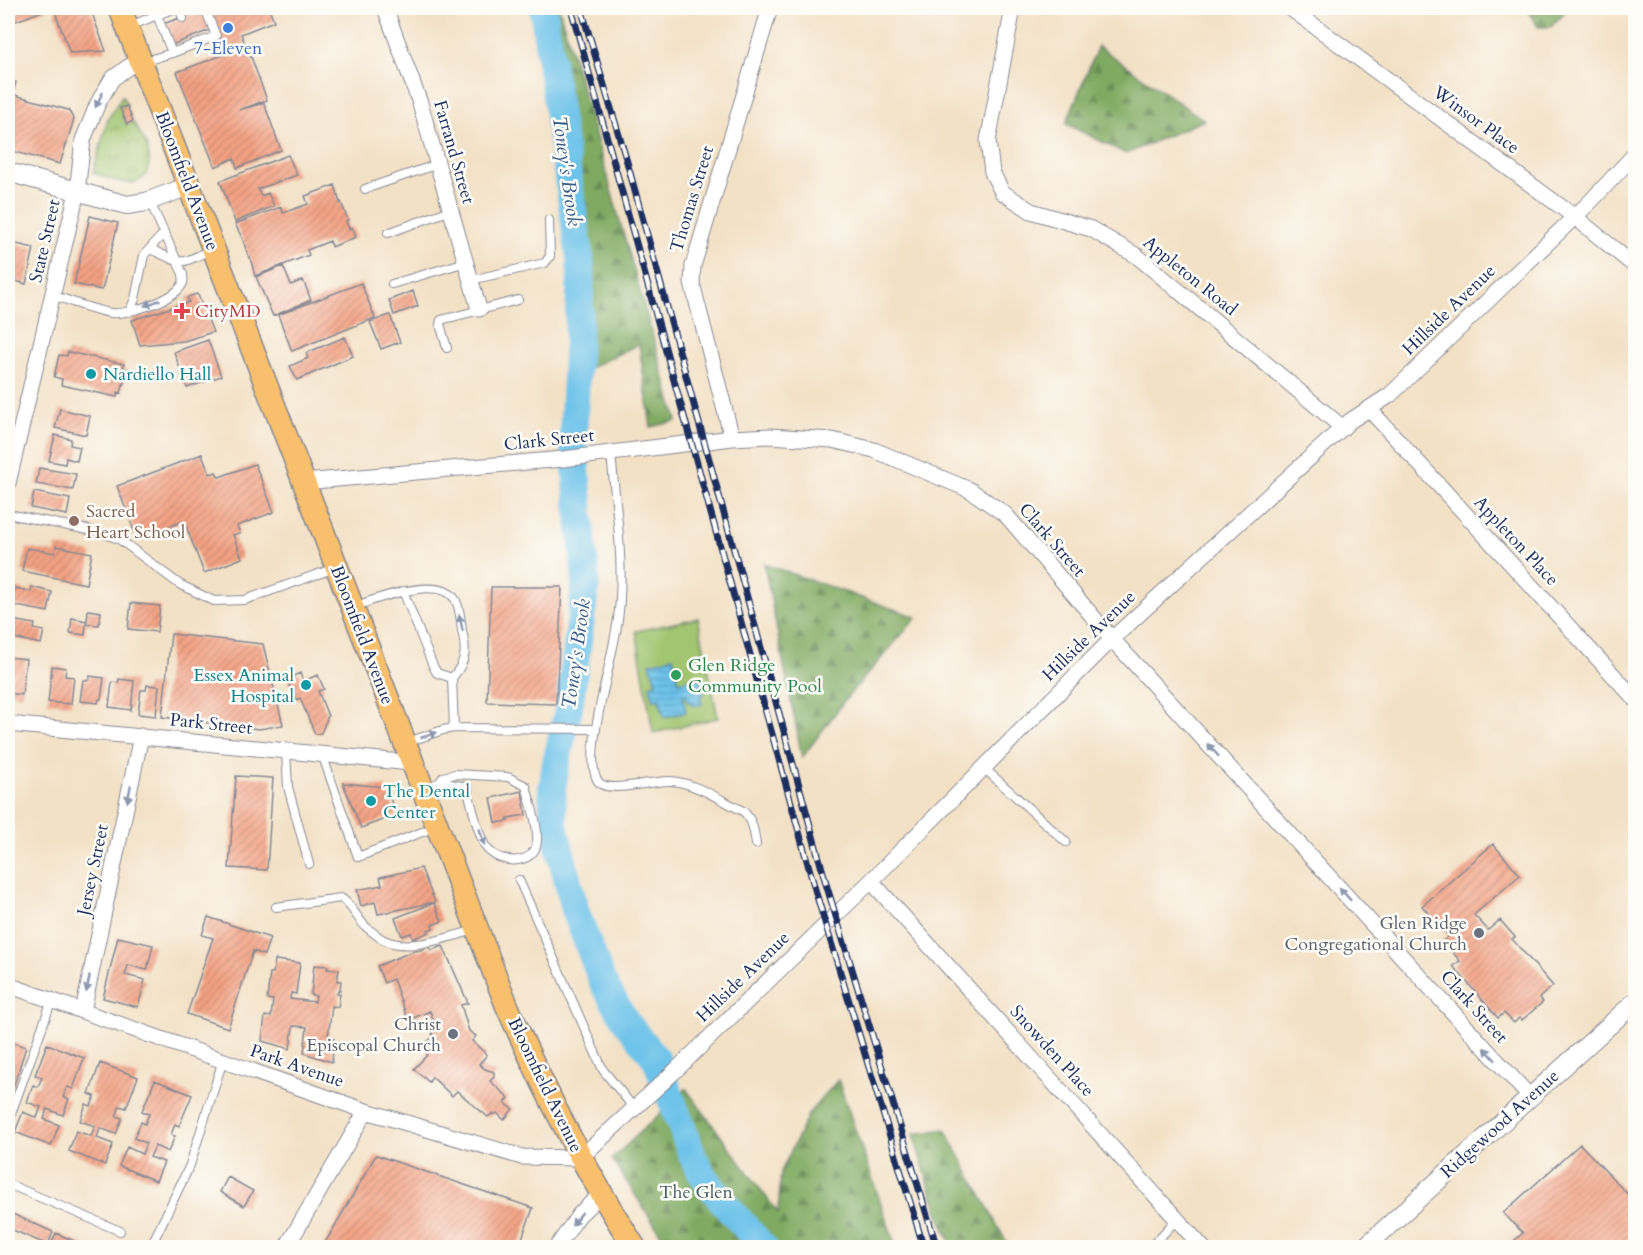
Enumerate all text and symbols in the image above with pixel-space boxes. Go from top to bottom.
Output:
marker: 7-Eleven [221,21,235,35]
place label: 7-Eleven [194,36,263,61]
street label: Winsor Place [1427,79,1524,160]
one-way arrow [95,92,104,109]
street label: Farrand Street [427,97,481,207]
street label: Bloomfield Avenue [149,108,225,254]
water label: Toney's Brook [546,114,588,228]
street label: Thomas Street [664,142,720,255]
street label: State Street [23,197,67,285]
street label: Appleton Road [1138,230,1243,322]
street label: Hillside Avenue [1397,259,1501,361]
one-way arrow [143,299,161,309]
place label: CityMD [195,299,261,324]
marker: CityMD [173,302,191,320]
place label: Nardiello Hall [103,362,212,387]
marker: Nardiello Hall [84,367,98,381]
street label: Clark Street [503,423,596,457]
street label: Appleton Place [1468,491,1564,591]
street label: Clark Street [1013,498,1091,583]
place label: Sacred Heart School [86,499,186,545]
marker: Sacred Heart School [67,514,81,528]
street label: Bloomfield Avenue [324,562,400,708]
street label: Hillside Avenue [1037,585,1141,687]
water label: Toney's Brook [555,597,597,711]
one-way arrow [456,614,465,633]
place label: Glen Ridge Community Pool [688,653,822,699]
place label: Essex Animal Hospital [193,663,294,709]
marker: Glen Ridge Community Pool [669,668,683,682]
marker: Essex Animal Hospital [299,678,313,692]
street label: Park Street [169,707,254,741]
one-way arrow [420,729,438,739]
one-way arrow [1206,743,1220,758]
place label: The Dental Center [383,779,471,825]
one-way arrow [124,784,133,803]
marker: The Dental Center [364,794,378,808]
street label: Jersey Street [71,822,115,921]
one-way arrow [478,828,487,846]
one-way arrow [1338,887,1352,902]
place label: Glen Ridge Congregational Church [1285,911,1467,957]
street label: Hillside Avenue [691,926,795,1028]
marker: Glen Ridge Congregational Church [1472,926,1486,940]
street label: Clark Street [1434,965,1514,1049]
one-way arrow [83,975,93,994]
street label: Snowden Place [1004,1000,1100,1102]
place label: Christ Episcopal Church [306,1012,441,1058]
street label: Bloomfield Avenue [502,1013,588,1157]
marker: Christ Episcopal Church [446,1027,460,1041]
street label: Park Avenue [247,1038,347,1094]
one-way arrow [1484,1047,1497,1062]
street label: Ridgewood Avenue [1435,1064,1565,1184]
park label: The Glen [659,1180,733,1205]
one-way arrow [571,1212,583,1227]

